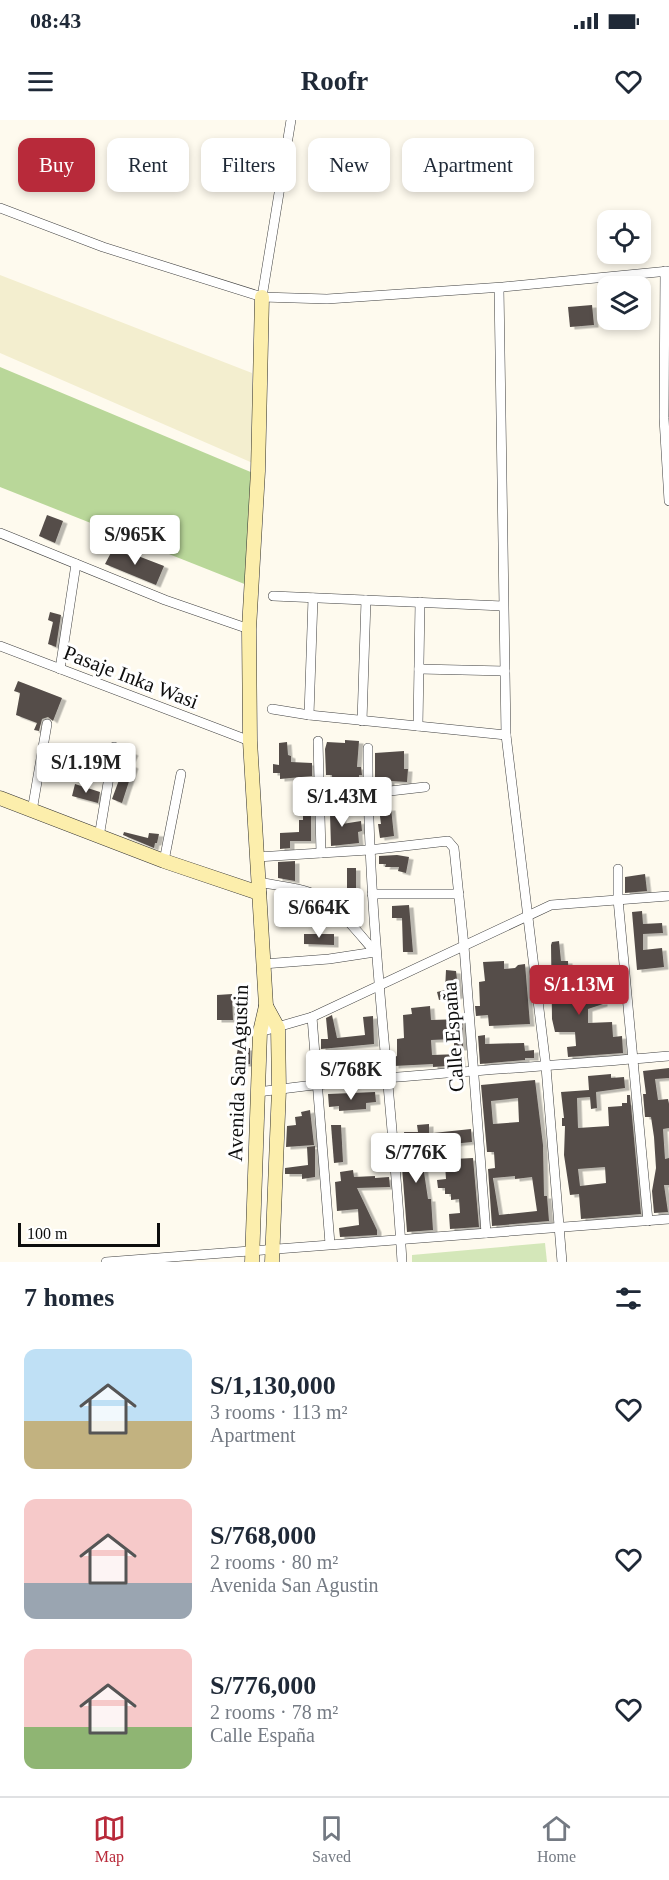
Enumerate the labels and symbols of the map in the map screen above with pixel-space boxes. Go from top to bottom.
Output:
pin: S/965K [86,515,184,566]
street label: Pasaje Inka Wasi [60,640,202,714]
pin: S/1.19M [31,743,141,794]
pin: S/1.43M [287,777,397,828]
pin: S/664K [270,888,368,939]
pin: S/1.13M [524,965,634,1016]
street label: Calle España [437,981,469,1093]
street label: Avenida San Agustin [223,984,253,1162]
pin: S/768K [302,1050,400,1101]
pin: S/776K [367,1133,465,1184]
scale bar [18,1220,160,1248]

